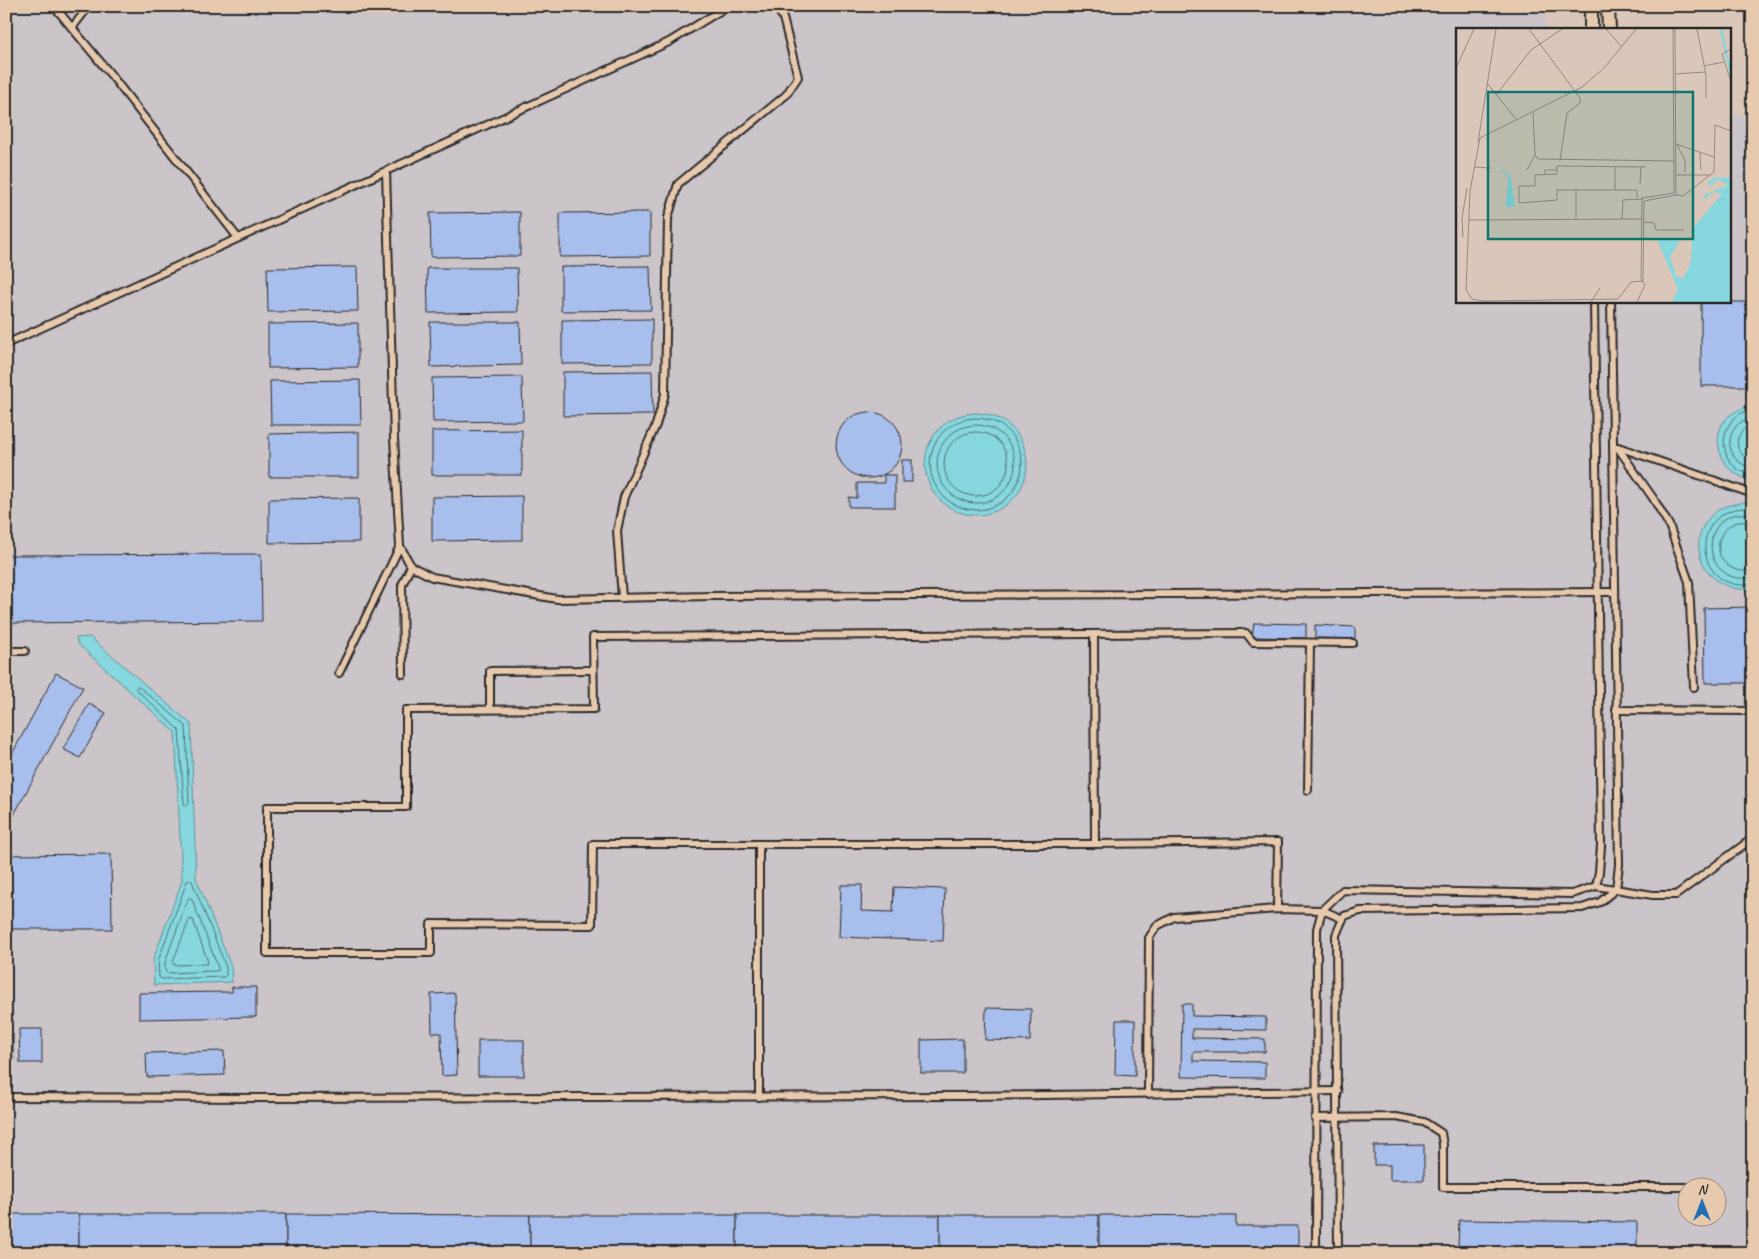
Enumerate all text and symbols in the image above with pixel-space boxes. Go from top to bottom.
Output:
inset map [1456,28,1732,302]
north arrow [1676,1176,1726,1226]
text: N [1698,1181,1709,1198]

